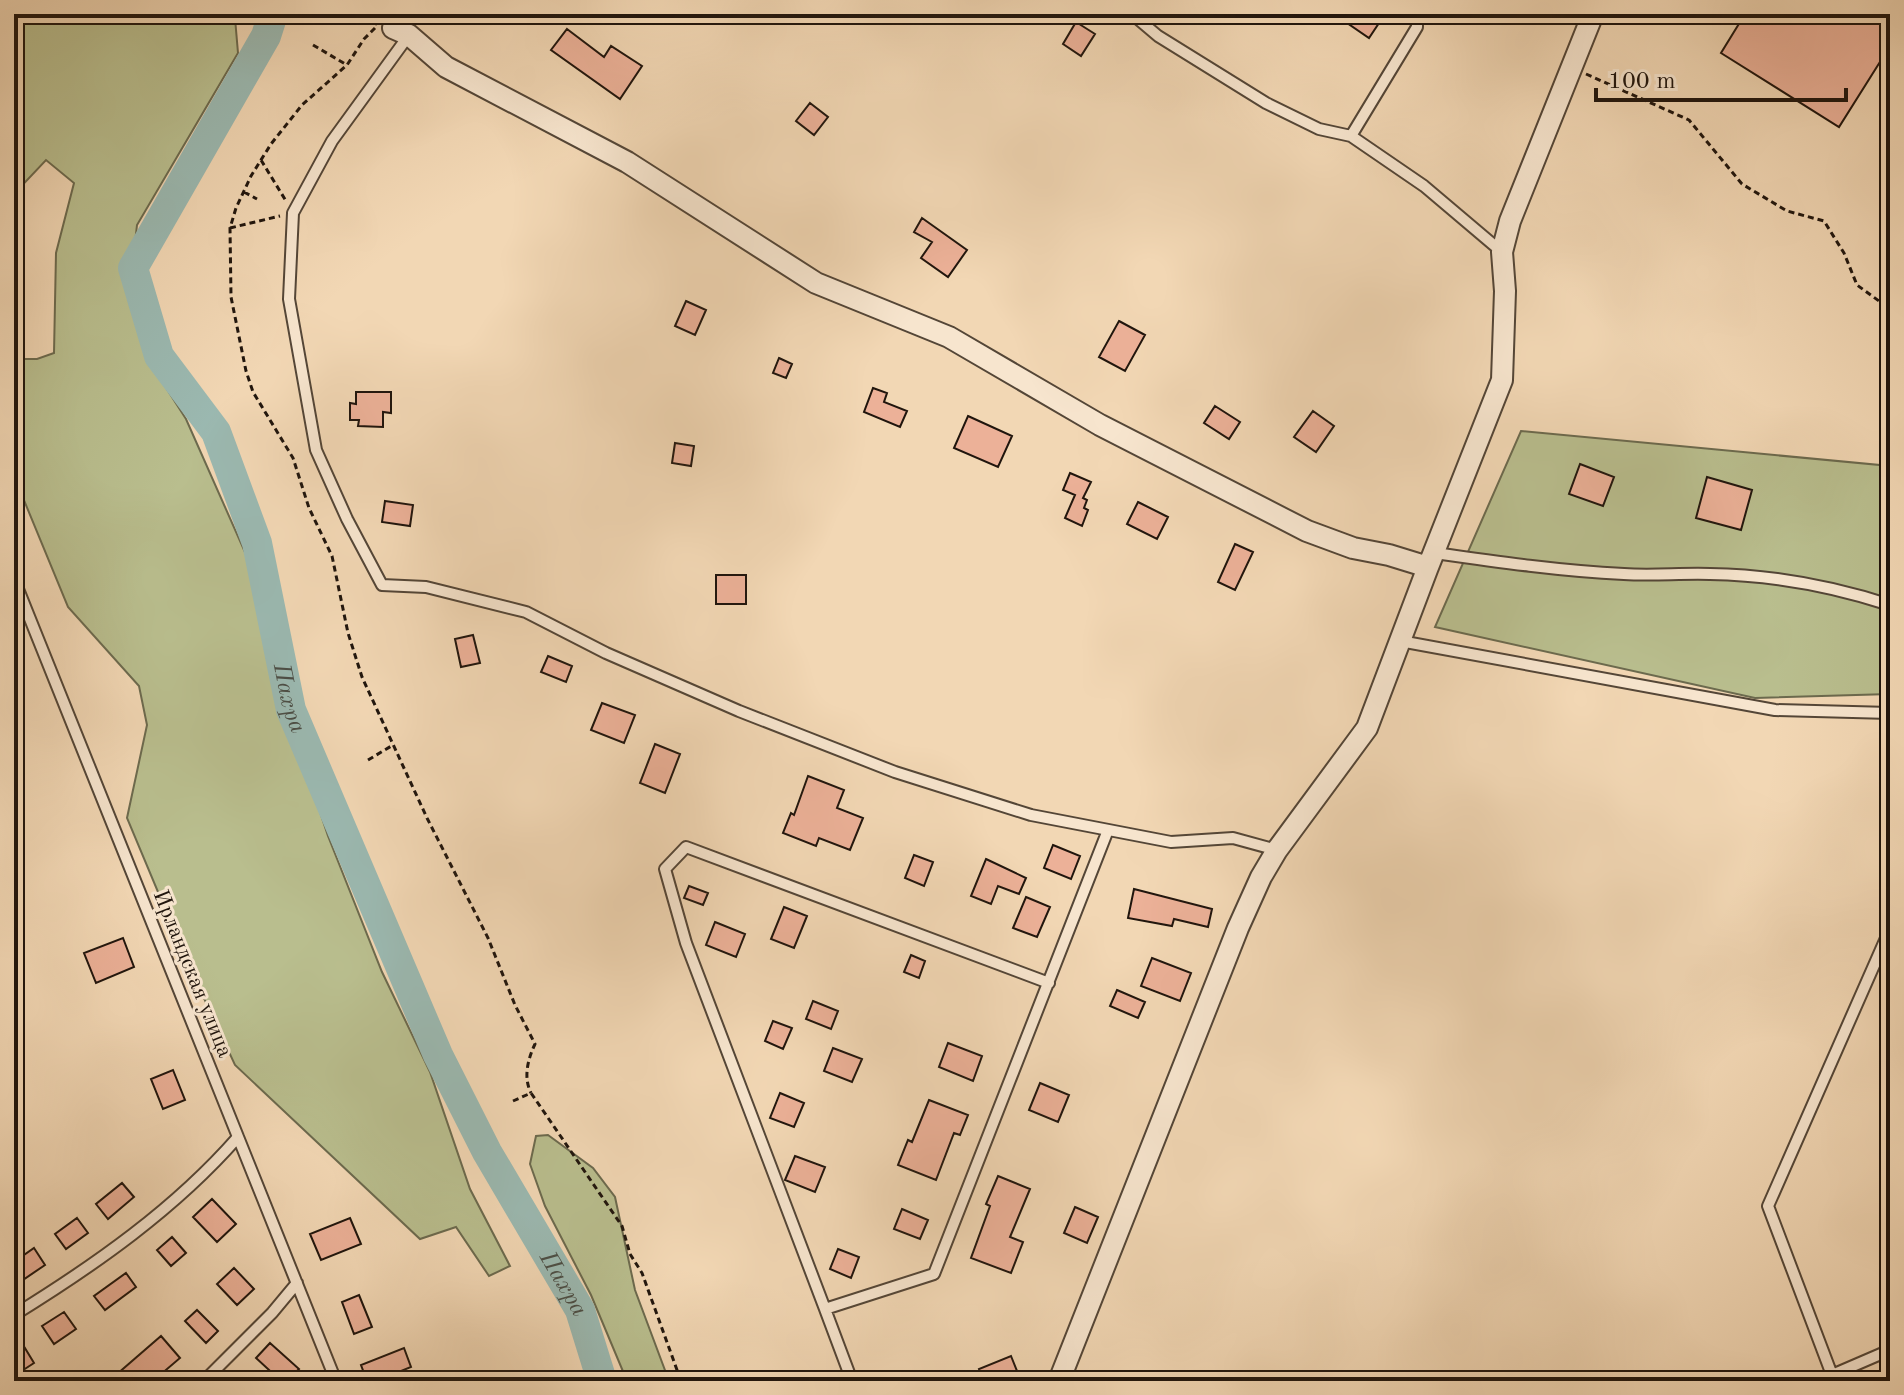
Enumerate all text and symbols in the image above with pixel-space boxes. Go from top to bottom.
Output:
scale bar [1596,52,1846,102]
text: 100 m [1608,70,1676,94]
water label: Пахра [268,660,309,737]
street label: Ирландская улица [149,887,236,1061]
water label: Пахра [534,1247,591,1321]

